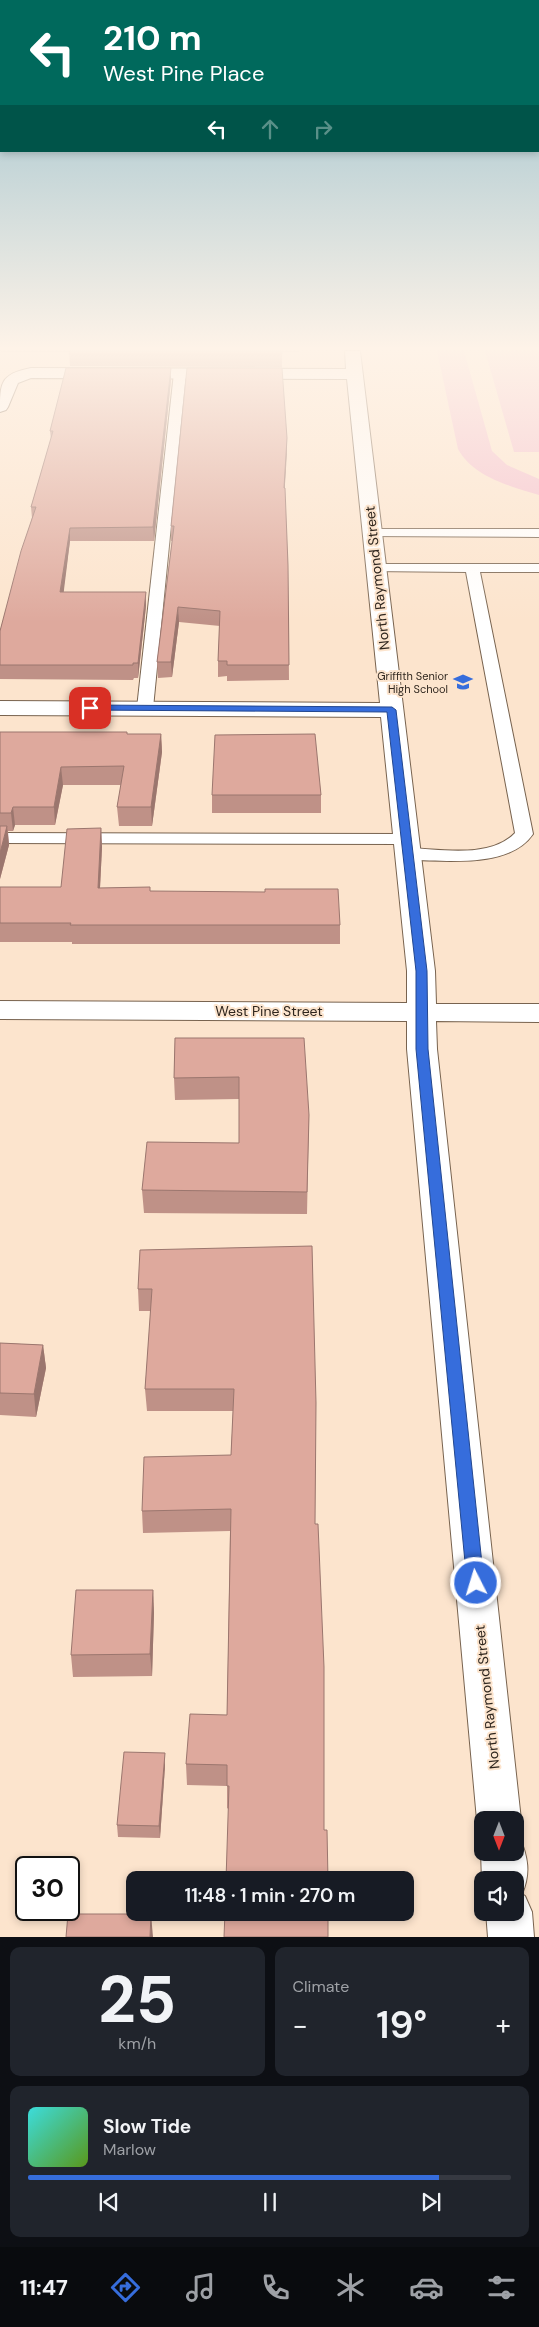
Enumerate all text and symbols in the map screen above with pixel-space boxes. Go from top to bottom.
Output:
text: 210 m [103,15,202,61]
icon: left [20,20,85,85]
text: West Pine Place [103,59,264,88]
icon: left [203,115,231,143]
icon: ahead [256,115,284,143]
icon: right [309,115,337,143]
street label: North Raymond Street [360,505,394,651]
place label: Griffith Senior High School [377,669,448,696]
school or university icon: Griffith Senior High School [452,671,474,693]
pin [69,687,111,729]
icon: arrive [76,694,104,722]
street label: West Pine Street [215,1002,323,1020]
position arrow [449,1556,501,1608]
street label: North Raymond Street [470,1624,504,1770]
north arrow [474,1811,524,1861]
map controls [474,1811,524,1921]
speed limit sign: 30 [15,1856,80,1921]
button: sound [474,1871,524,1921]
text: 11:48 · 1 min · 270 m [185,1883,355,1908]
text: 25 [98,1958,176,2042]
text: Climate [293,1976,349,1997]
text: 19° [376,2000,427,2050]
text: − [293,2007,308,2044]
text: + [496,2007,511,2044]
text: km/h [118,2033,156,2054]
text: Slow Tide [103,2114,191,2139]
text: Marlow [103,2139,156,2160]
icon: previous [95,2188,123,2216]
icon: pause [256,2188,284,2216]
icon: next [417,2188,445,2216]
icon: directions [108,2270,143,2305]
icon: music [183,2270,218,2305]
icon: phone [258,2270,293,2305]
icon: climate [333,2270,368,2305]
icon: car [409,2270,444,2305]
icon: filters [484,2270,519,2305]
text: 11:47 [20,2273,68,2302]

